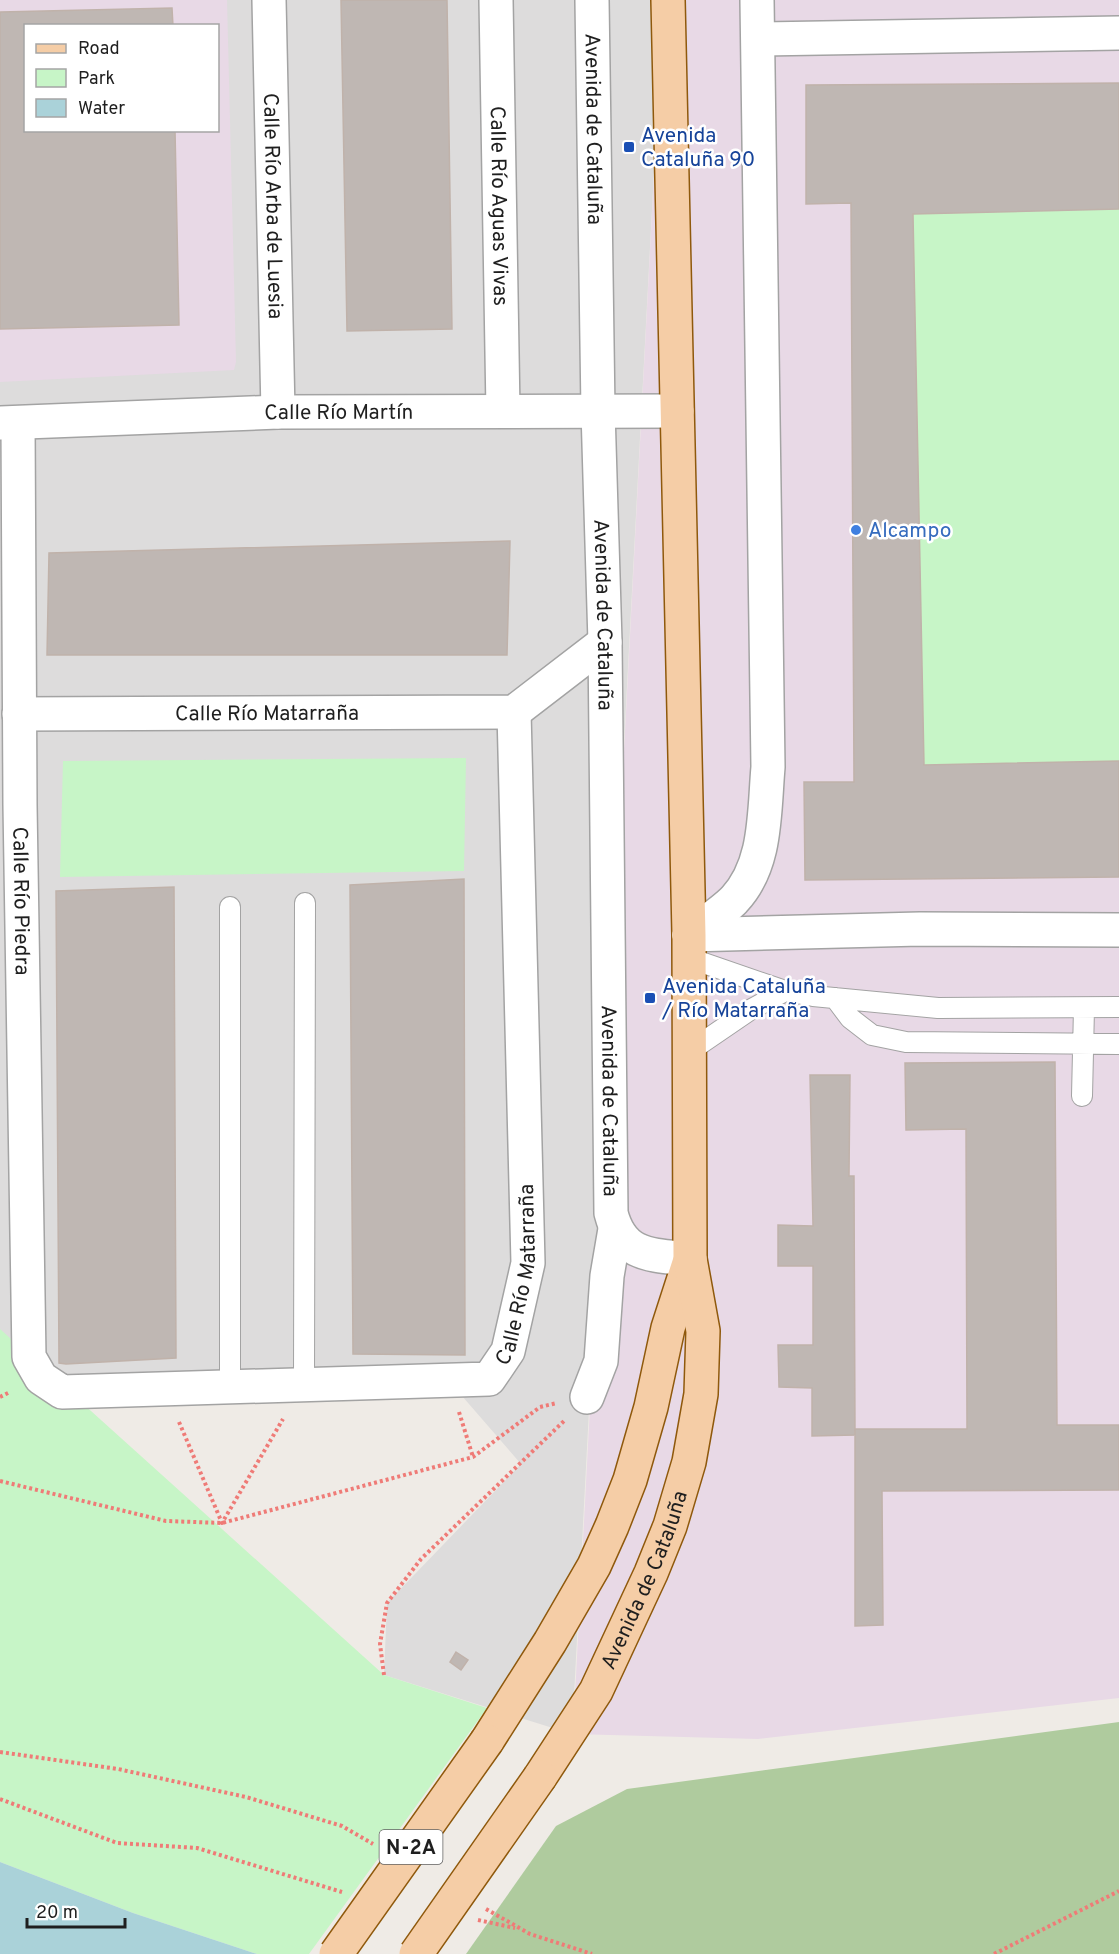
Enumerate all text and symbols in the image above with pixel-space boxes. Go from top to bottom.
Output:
legend [24,24,219,132]
street label: Avenida de Cataluña [577,33,607,225]
text: Road [78,38,120,61]
text: Park [78,68,115,91]
street label: Calle Río Arba de Luesia [256,93,288,319]
text: Water [78,98,125,121]
street label: Calle Río Aguas Vivas [483,106,513,306]
place label: Avenida Cataluña 90 [641,123,755,174]
marker: Avenida Cataluña 90 [622,140,636,154]
street label: Calle Río Martín [264,400,413,428]
place label: Alcampo [868,518,951,545]
street label: Avenida de Cataluña [586,519,618,711]
marker: Alcampo [849,523,863,537]
street label: Calle Río Matarraña [175,701,359,728]
street label: Calle Río Piedra [5,826,35,976]
place label: Avenida Cataluña / Río Matarraña [661,974,826,1025]
marker: Avenida Cataluña / Río Matarraña [643,991,657,1005]
street label: Avenida de Cataluña [594,1005,623,1197]
street label: Calle Río Matarraña [490,1183,543,1371]
street label: Avenida de Cataluña [596,1488,695,1674]
road number: N-2A [380,1830,442,1864]
scale bar [27,1891,124,1929]
text: 20 m [36,1902,78,1925]

